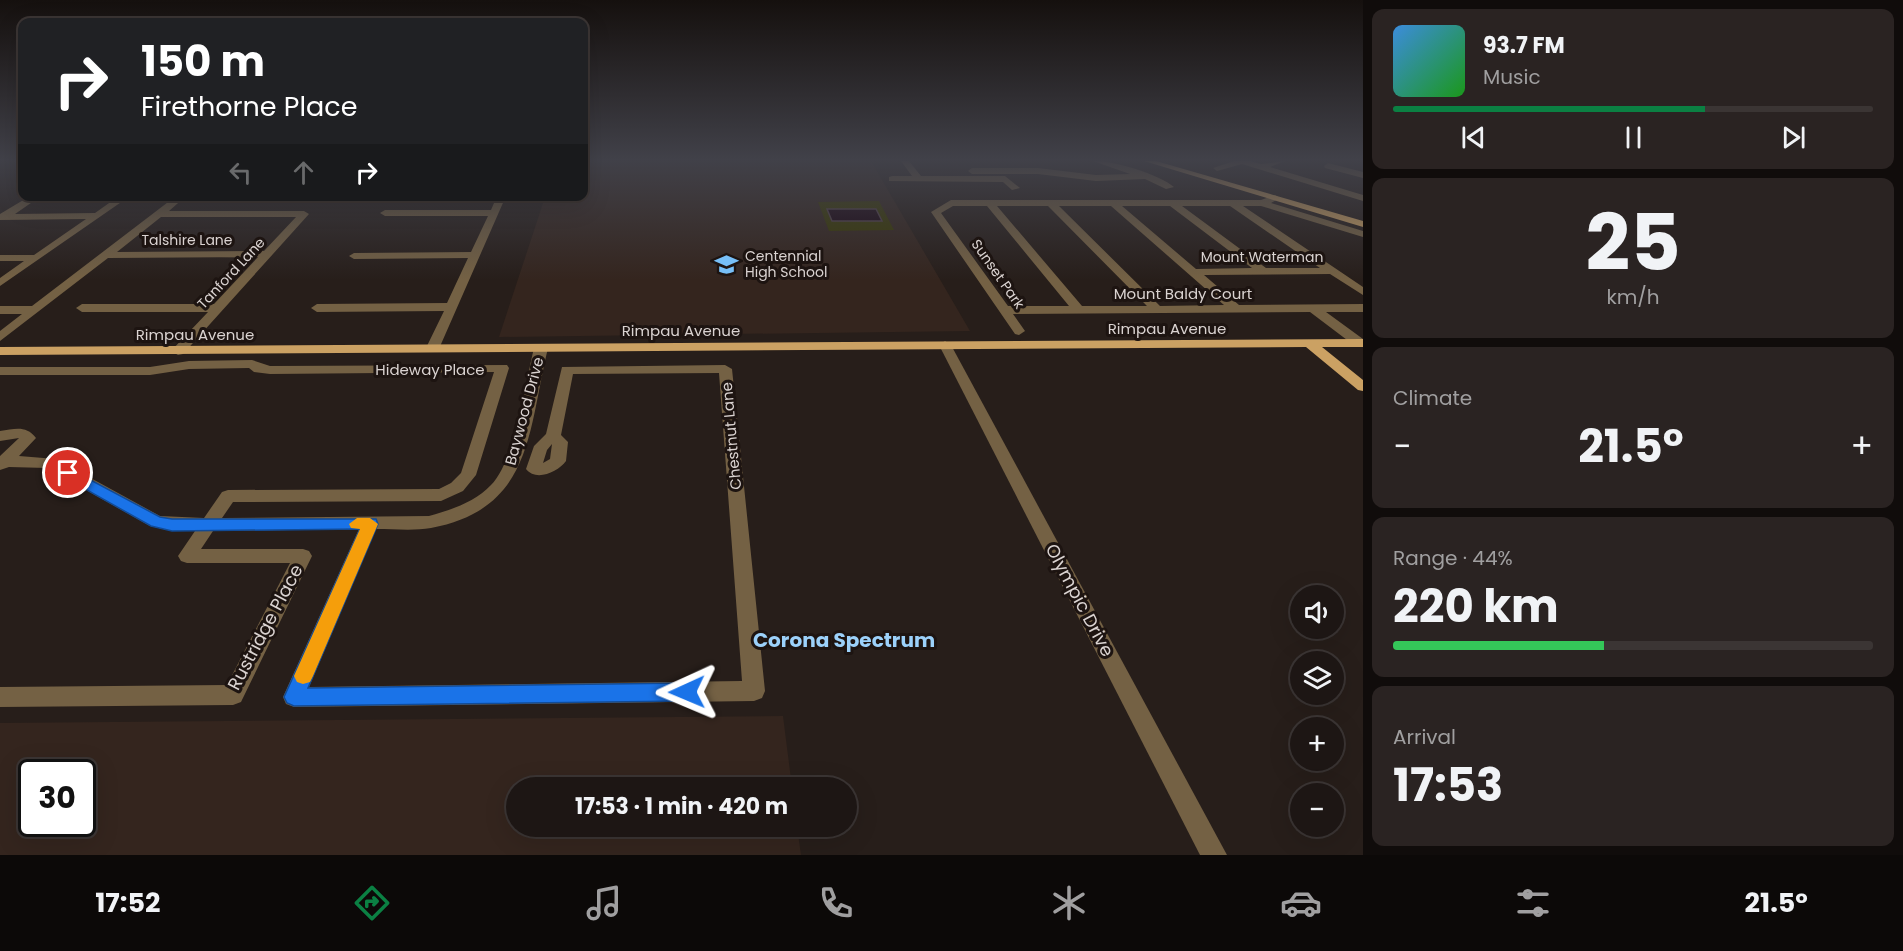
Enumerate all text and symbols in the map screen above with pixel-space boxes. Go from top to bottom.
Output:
text: 93.7 FM [1483,30,1565,61]
text: 150 m [141,32,265,91]
icon: right [42,42,120,120]
text: Music [1483,63,1541,91]
text: Firethorne Place [141,88,357,125]
icon: previous [1457,121,1490,154]
icon: pause [1617,121,1650,154]
icon: next [1777,121,1810,154]
icon: left [224,156,257,189]
icon: ahead [287,156,320,189]
icon: right [350,156,383,189]
text: 25 [1585,188,1681,297]
street label: Talshire Lane [142,230,233,250]
street label: Tanford Lane [193,233,270,313]
street label: Sunset Park [967,235,1030,314]
place label: Centennial High School [745,246,827,282]
street label: Mount Waterman [1201,247,1323,267]
school or university icon: Centennial High School [714,251,740,277]
street label: Mount Baldy Court [1114,283,1252,304]
text: km/h [1606,283,1660,311]
street label: Rimpau Avenue [1108,318,1226,339]
street label: Rimpau Avenue [622,320,740,341]
street label: Rimpau Avenue [136,324,254,345]
street label: Baywood Drive [499,355,549,467]
street label: Hideway Place [375,359,485,380]
street label: Chestnut Lane [716,381,746,491]
text: Climate [1393,384,1472,412]
text: 21.5° [1578,415,1684,478]
text: − [1393,423,1411,470]
text: + [1850,423,1873,470]
pin [42,447,93,498]
icon: arrive [51,456,84,489]
street label: Olympic Drive [1040,539,1120,661]
text: Range · 44% [1393,544,1513,572]
street label: Rustridge Place [221,560,309,694]
text: 220 km [1393,575,1559,638]
map controls [1290,585,1344,837]
button: sound [1290,585,1344,639]
district label: Corona Spectrum [753,626,935,654]
button: layers [1290,651,1344,705]
position arrow [655,660,719,724]
button: + [1290,717,1344,771]
text: Arrival [1393,723,1456,751]
text: 17:53 [1393,754,1503,817]
speed limit sign: 30 [18,759,96,837]
button: − [1290,783,1344,837]
text: 17:53 · 1 min · 420 m [575,791,788,822]
icon: directions [351,882,393,924]
icon: music [583,882,625,924]
icon: phone [815,882,857,924]
icon: climate [1048,882,1090,924]
icon: car [1280,882,1322,924]
icon: filters [1512,882,1554,924]
text: 17:52 [95,884,160,921]
text: 21.5° [1745,884,1808,921]

